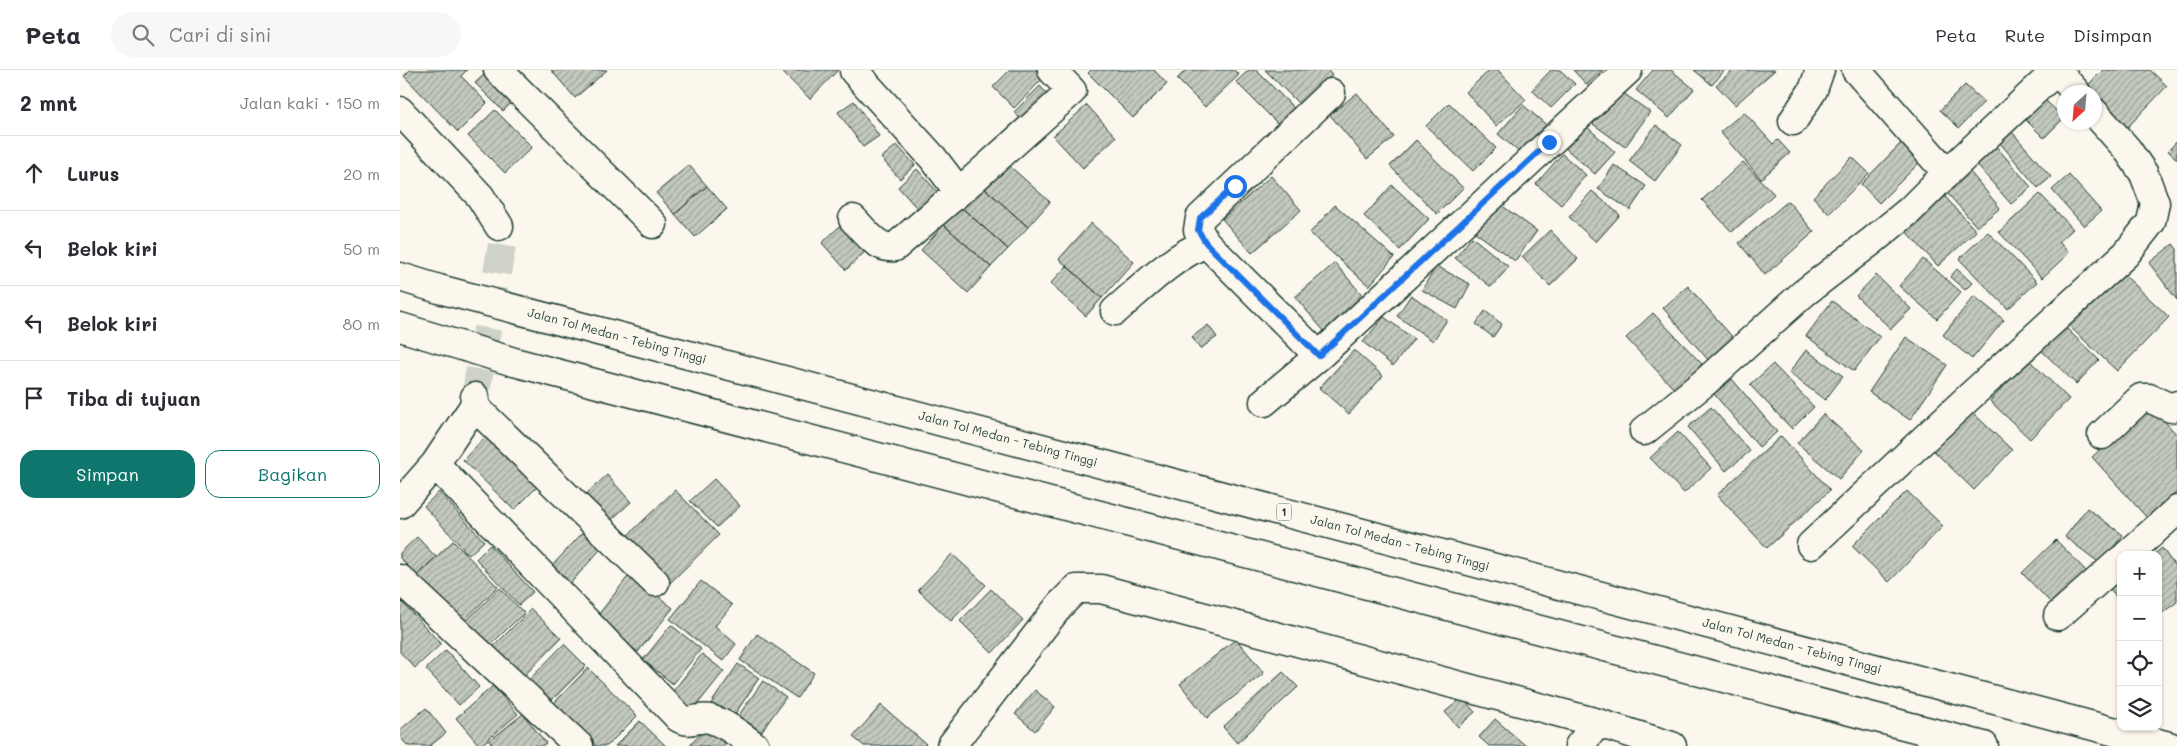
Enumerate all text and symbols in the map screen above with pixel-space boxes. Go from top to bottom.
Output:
search box [111,12,461,57]
text: Peta [25,19,81,50]
icon: search [129,21,157,49]
text: Cari di sini [169,22,271,47]
text: Peta [1935,23,1977,47]
text: Rute [2005,23,2045,47]
text: Disimpan [2073,23,2152,47]
north arrow [2057,85,2102,130]
text: 2 mnt [20,89,77,116]
text: Jalan kaki · 150 m [240,92,380,113]
route end [1538,131,1561,154]
icon: ahead [20,159,48,187]
text: Lurus [67,161,119,186]
text: 20 m [343,163,380,184]
route start [1224,175,1247,198]
icon: left [20,234,48,262]
text: Belok kiri [67,236,158,261]
text: 50 m [343,238,380,259]
street label: Jalan Tol Medan - Tebing Tinggi [526,303,709,367]
icon: left [20,309,48,337]
text: Belok kiri [67,311,158,336]
text: 80 m [343,313,380,334]
icon: arrive [20,384,48,412]
text: Tiba di tujuan [67,386,200,411]
street label: Jalan Tol Medan - Tebing Tinggi [917,406,1100,470]
button: Simpan [20,450,195,498]
button: Bagikan [205,450,380,498]
road number: 1 [1276,504,1292,521]
street label: Jalan Tol Medan - Tebing Tinggi [1309,510,1492,574]
map controls [2117,551,2162,731]
button: + [2117,551,2162,596]
button: − [2117,596,2162,641]
street label: Jalan Tol Medan - Tebing Tinggi [1701,613,1884,677]
button: locate [2117,641,2162,686]
button: layers [2117,686,2162,731]

